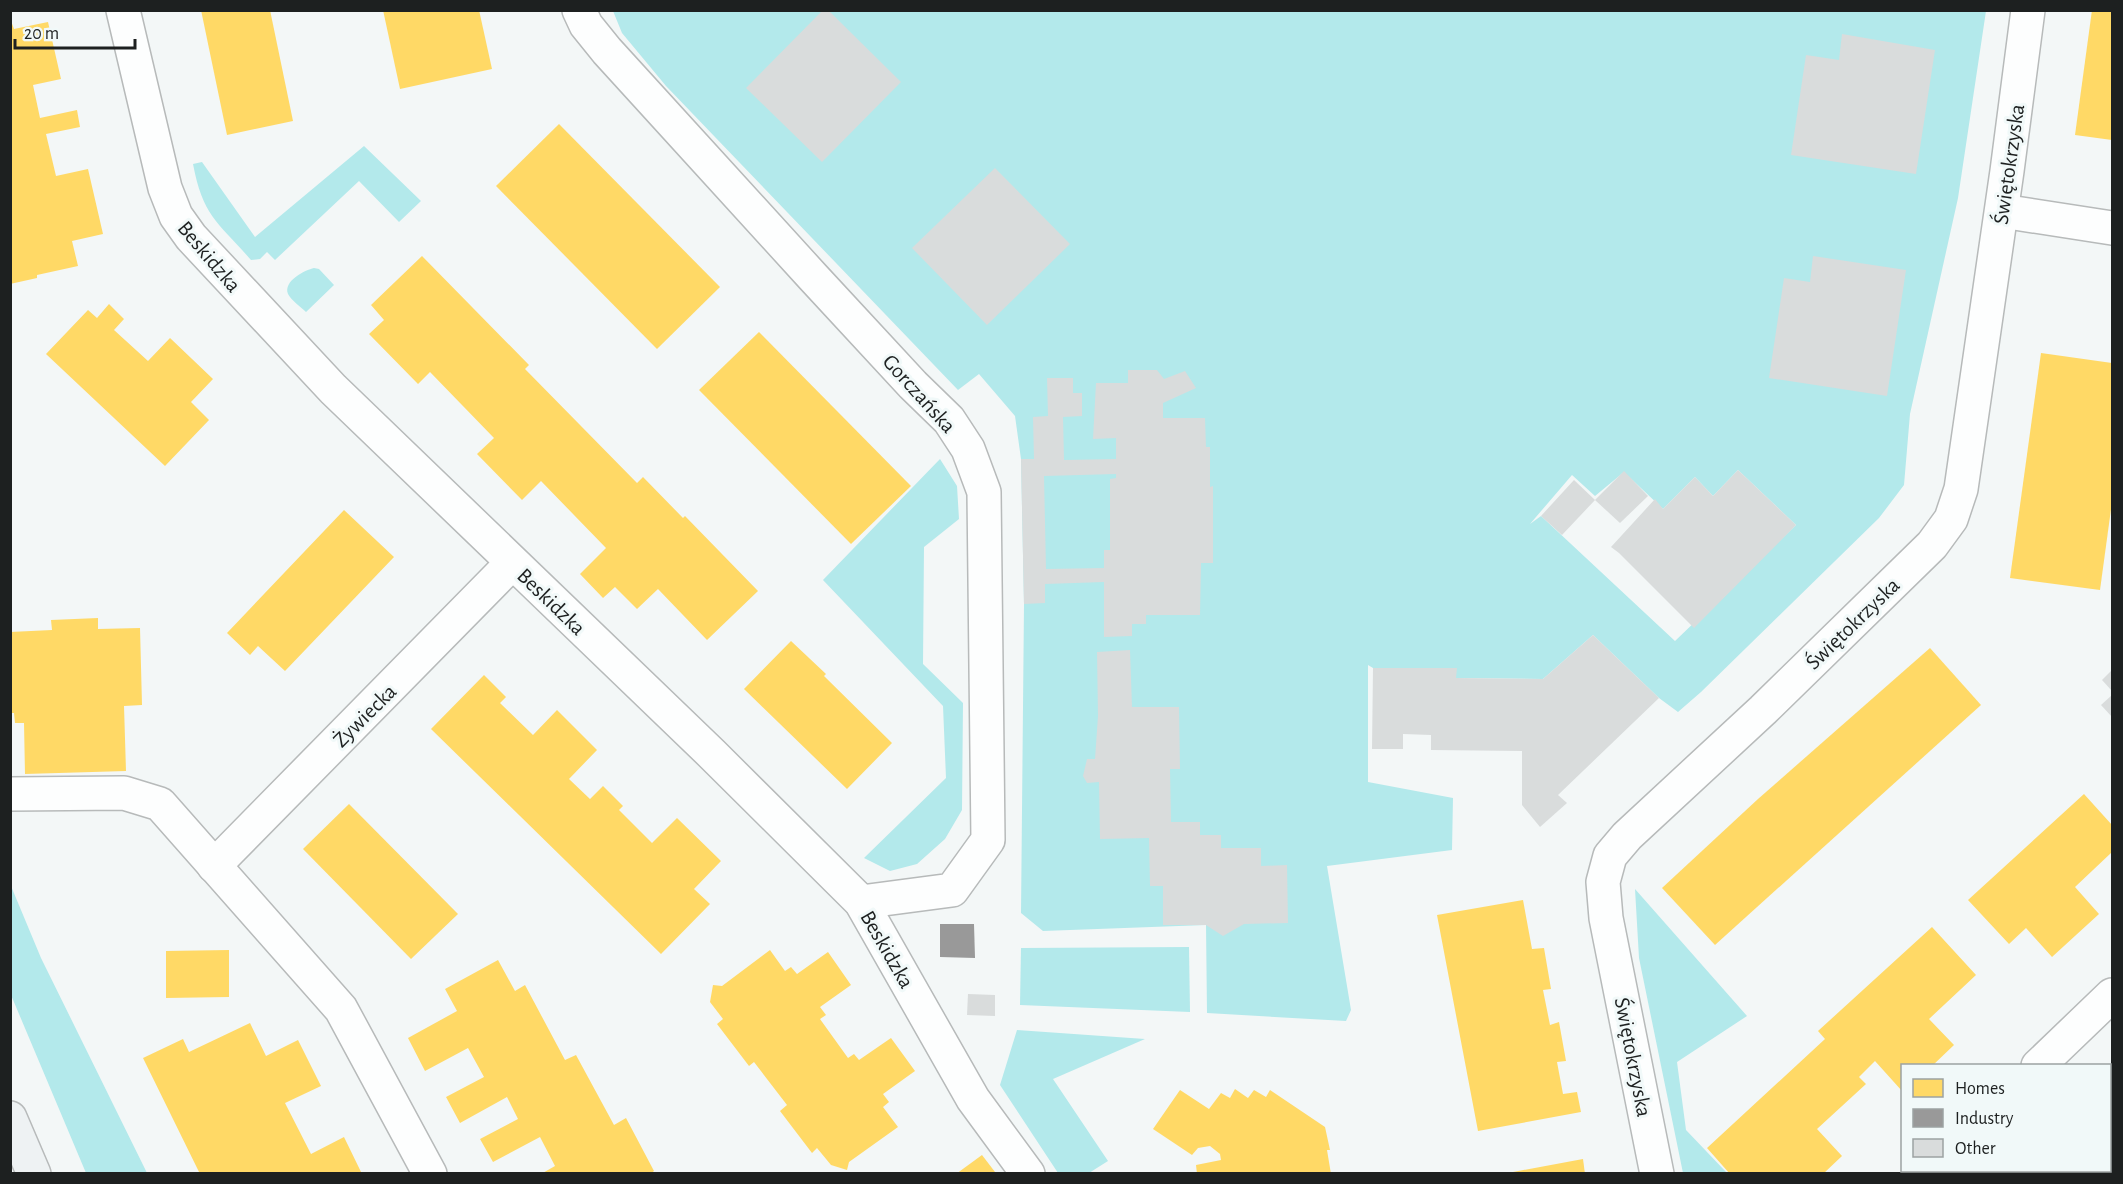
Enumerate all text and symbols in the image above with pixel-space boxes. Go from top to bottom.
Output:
scale bar [15,12,135,50]
text: 20 m [24,25,59,43]
street label: Świętokrzyska [1988,102,2028,226]
street label: Beskidzka [173,217,245,296]
street label: Gorczańska [879,350,960,437]
street label: Beskidzka [513,564,590,639]
street label: Świętokrzyska [1800,572,1904,674]
street label: Żywiecka [329,680,400,751]
street label: Beskidzka [856,907,918,992]
street label: Świętokrzyska [1611,995,1657,1119]
legend [1901,1064,2111,1172]
text: Homes [1955,1080,2005,1098]
text: Industry [1955,1110,2014,1128]
text: Other [1955,1140,1996,1158]

